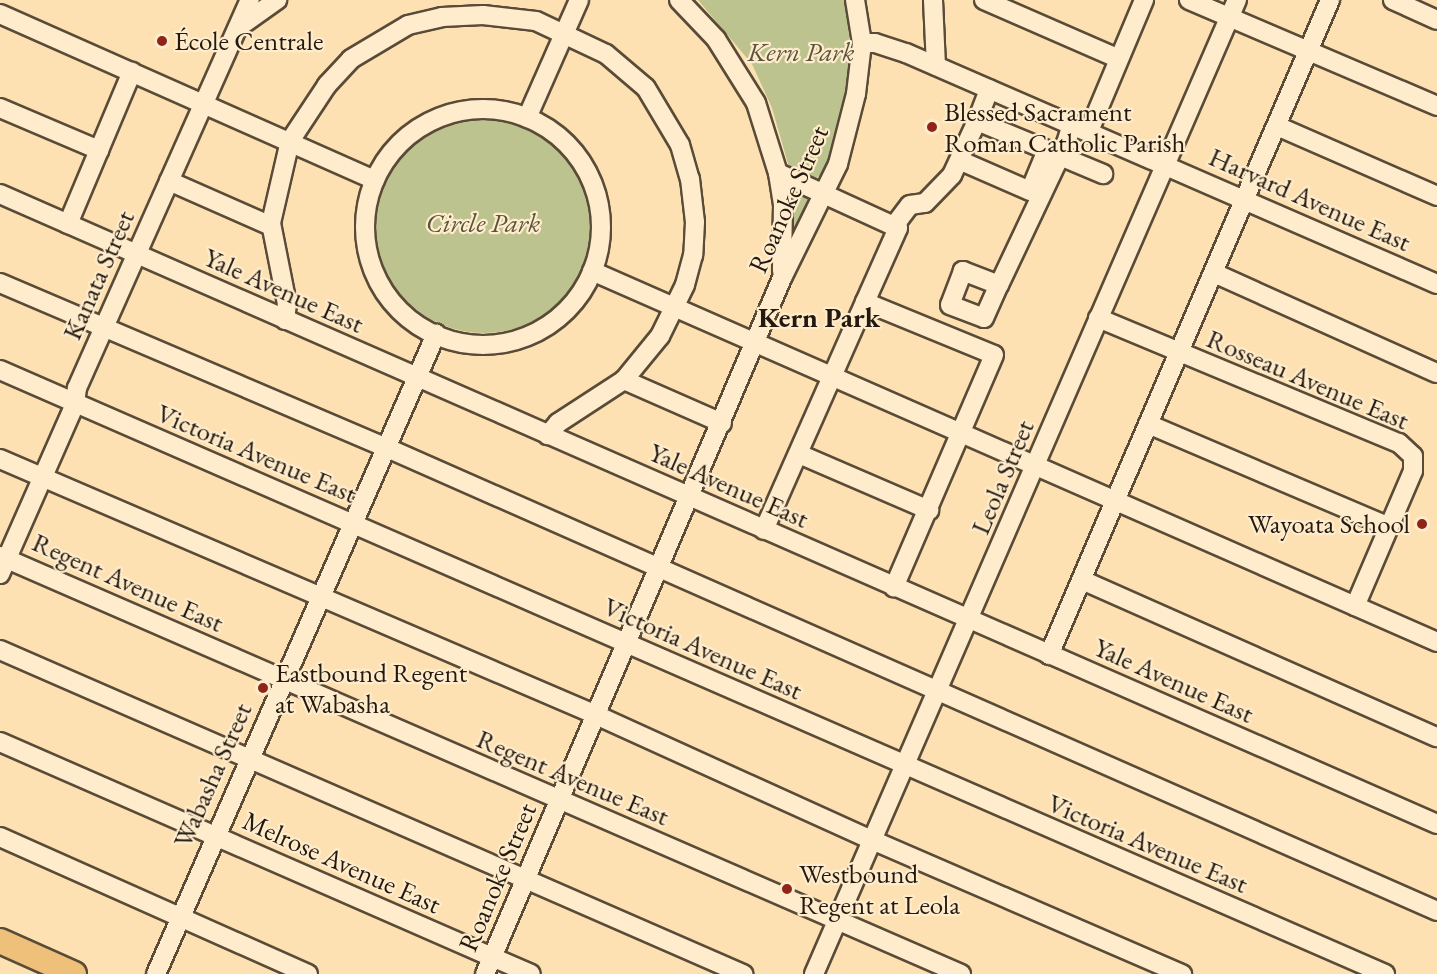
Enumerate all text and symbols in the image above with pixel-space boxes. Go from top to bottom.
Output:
place label: École Centrale [174,25,324,57]
marker: École Centrale [155,34,169,48]
park label: Kern Park [747,36,855,68]
place label: Blessed Sacrament Roman Catholic Parish [944,95,1185,158]
street label: Roanoke Street [741,120,835,278]
marker: Blessed Sacrament Roman Catholic Parish [925,120,939,134]
street label: Harvard Avenue East [1204,140,1416,258]
street label: Kanata Street [55,205,141,345]
park label: Circle Park [426,207,540,239]
street label: Yale Avenue East [199,240,369,340]
district label: Kern Park [758,300,880,334]
street label: Rosseau Avenue East [1202,322,1414,436]
street label: Victoria Avenue East [152,396,362,510]
street label: Leola Street [963,415,1041,539]
street label: Yale Avenue East [644,435,814,535]
place label: Wayoata School [1248,508,1410,540]
marker: Wayoata School [1415,517,1429,531]
street label: Regent Avenue East [27,525,229,639]
street label: Victoria Avenue East [599,590,807,706]
street label: Yale Avenue East [1089,630,1259,730]
place label: Eastbound Regent at Wabasha [275,656,467,719]
marker: Eastbound Regent at Wabasha [256,681,270,695]
street label: Wabasha Street [166,698,258,852]
street label: Regent Avenue East [472,722,674,832]
street label: Victoria Avenue East [1043,786,1253,900]
street label: Roanoke Street [451,798,543,956]
street label: Melrose Avenue East [238,804,446,920]
place label: Westbound Regent at Leola [799,857,960,920]
marker: Westbound Regent at Leola [780,882,794,896]

